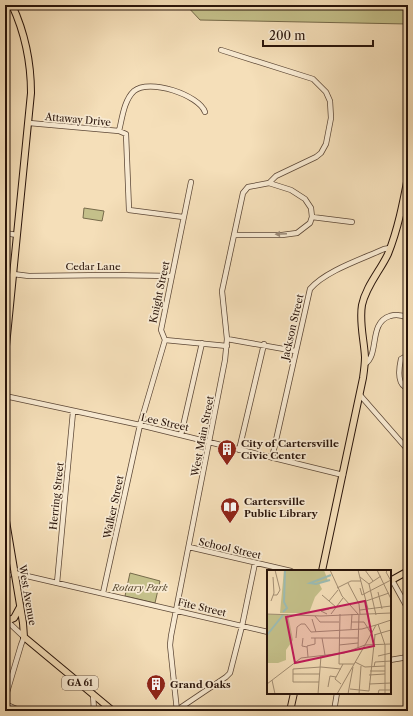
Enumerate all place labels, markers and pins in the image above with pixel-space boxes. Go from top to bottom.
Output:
place label: City of Cartersville Civic Center [241,437,339,462]
building icon: City of Cartersville Civic Center [216,438,238,466]
place label: Cartersville Public Library [244,495,319,520]
library icon: Cartersville Public Library [219,496,241,524]
building icon: Grand Oaks [145,673,167,701]
place label: Grand Oaks [170,678,231,691]

